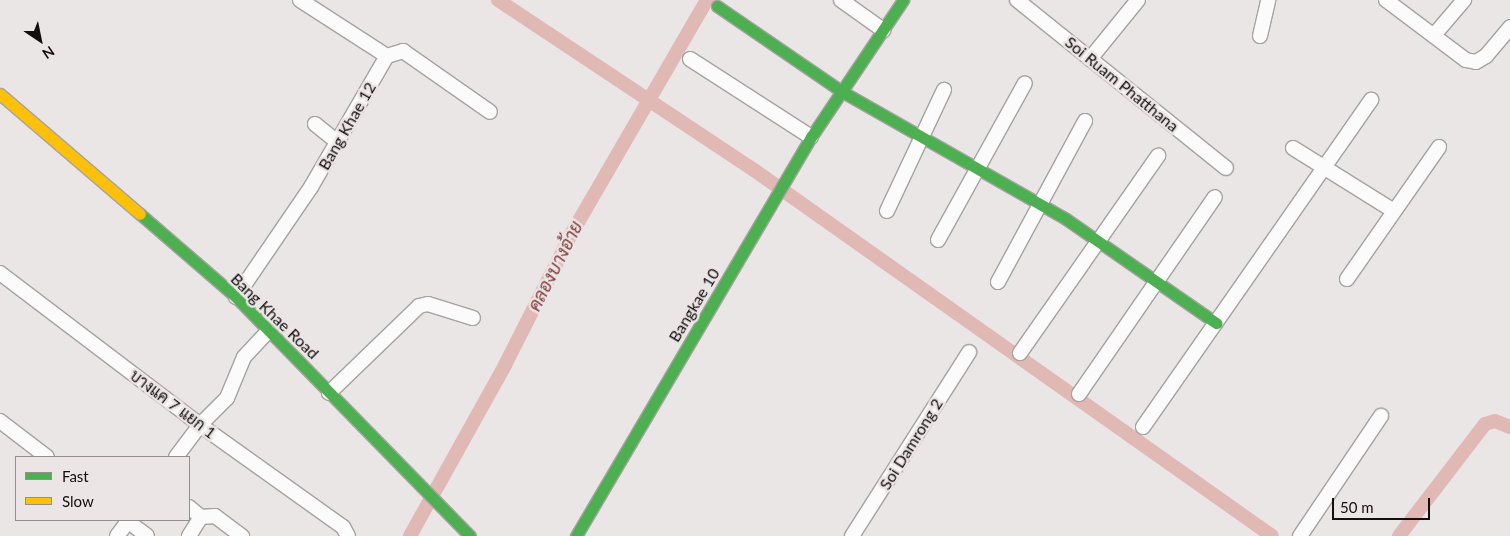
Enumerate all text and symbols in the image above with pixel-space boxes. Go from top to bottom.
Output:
north arrow [15,15,65,65]
street label: Soi Ruam Phatthana [1061,32,1183,136]
text: N [39,43,58,63]
street label: Bang Khae 12 [314,79,380,173]
water label: คลองบางอ้าย [523,217,587,315]
street label: Bangkae 10 [665,265,723,345]
street label: Bang Khae Road [227,269,323,363]
street label: บางแค 7 แยก 1 [126,365,220,443]
street label: Soi Damrong 2 [875,395,947,493]
legend [15,456,190,521]
text: Fast [62,467,89,485]
scale bar [1335,488,1432,520]
text: Slow [62,492,94,510]
text: 50 m [1340,498,1374,516]

